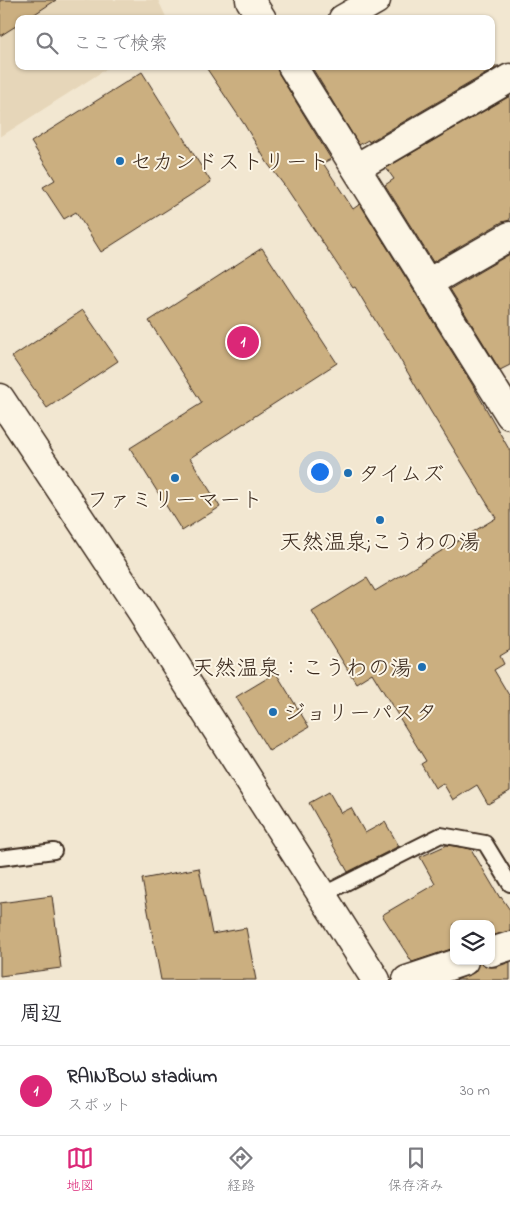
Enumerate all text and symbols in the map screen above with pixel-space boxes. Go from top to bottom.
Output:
search box [15,15,495,70]
icon: search [33,29,61,57]
text: ここで検索 [73,31,168,58]
place label: セカンドストリート [130,148,330,180]
marker: セカンドストリート [114,155,126,167]
pin: 1 [227,323,259,361]
your location [307,459,333,485]
place label: タイムズ [358,460,444,492]
marker: タイムズ [342,467,354,479]
marker: ファミリーマート [169,472,181,484]
place label: ファミリーマート [87,486,263,518]
marker: 天然温泉;こうわの湯 [374,514,386,526]
place label: 天然温泉;こうわの湯 [280,528,480,560]
place label: 天然温泉：こうわの湯 [192,654,412,686]
marker: 天然温泉：こうわの湯 [416,661,428,673]
place label: ジョリーパスタ [283,699,437,731]
marker: ジョリーパスタ [267,706,279,718]
map controls [450,920,495,965]
button: layers [450,920,495,965]
text: 周辺 [20,1000,62,1030]
text: RAINBOW stadium [67,1064,217,1091]
text: 1 [33,1079,39,1103]
text: 30 m [460,1079,490,1103]
text: スポット [67,1094,131,1118]
tab: 地図 [66,1144,94,1197]
tab: 経路 [227,1144,255,1197]
tab: 保存済み [388,1144,444,1197]

